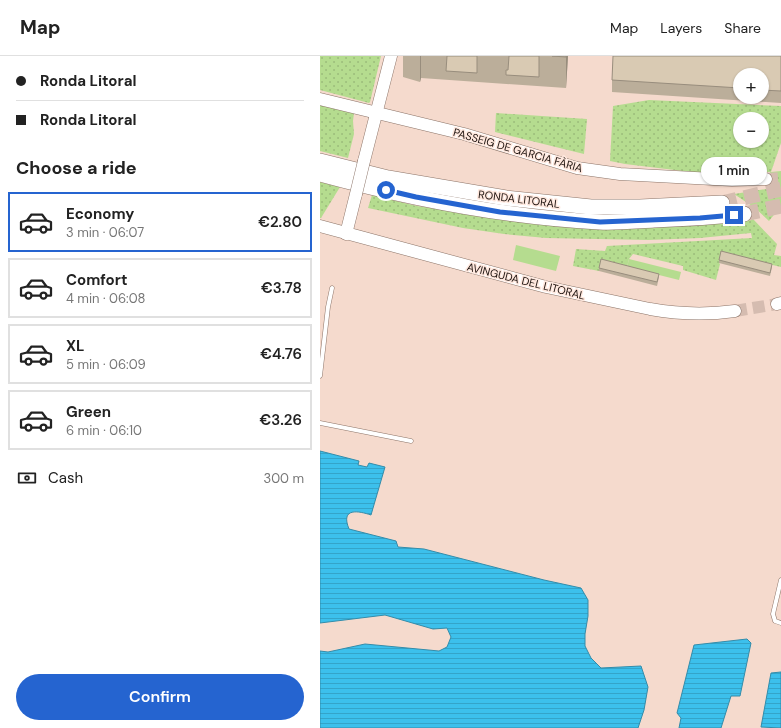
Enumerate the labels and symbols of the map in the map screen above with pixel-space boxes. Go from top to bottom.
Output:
street label: PASSEIG DE GARCIA FÀRIA [452,125,584,175]
callout: 1 min [701,157,767,185]
route start [377,181,395,199]
street label: RONDA LITORAL [477,187,561,211]
route end [725,206,743,224]
street label: AVINGUDA DEL LITORAL [465,260,587,303]

